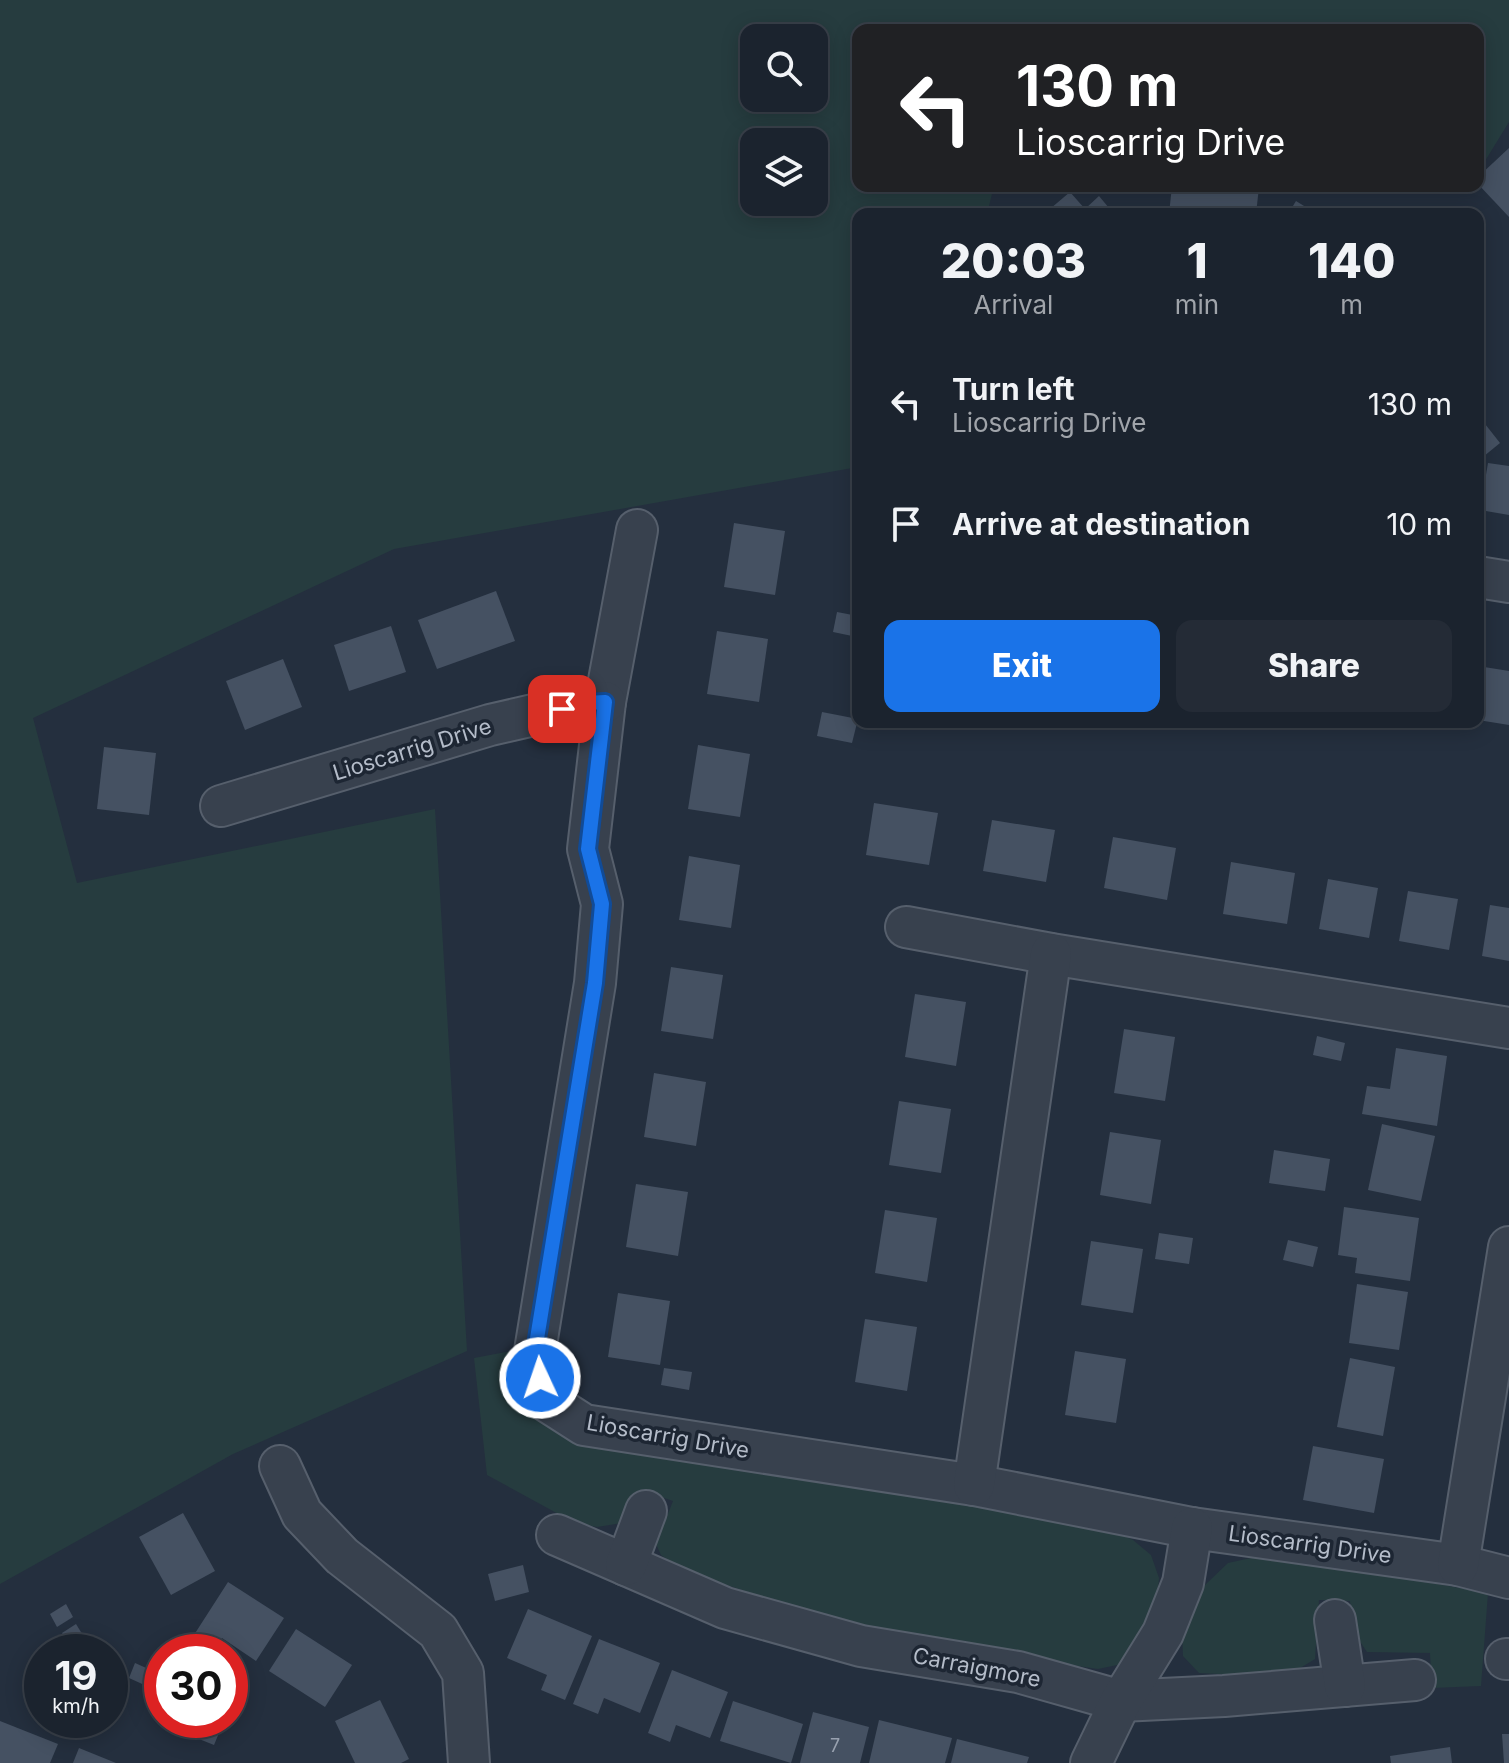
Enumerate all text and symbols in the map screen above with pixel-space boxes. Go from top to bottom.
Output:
map controls [740,24,828,216]
button: search [740,24,828,112]
text: 130 m [1016,52,1178,120]
icon: left [884,56,988,160]
text: Lioscarrig Drive [1016,120,1285,164]
button: layers [740,128,828,216]
text: 20:03 [941,231,1086,290]
text: 1 [1186,231,1208,290]
text: 140 [1308,231,1395,290]
text: Arrival [973,289,1053,320]
text: min [1175,289,1219,320]
text: m [1340,289,1363,320]
text: Turn left [952,371,1074,407]
icon: left [884,382,928,426]
text: 130 m [1368,386,1452,422]
text: Lioscarrig Drive [952,407,1146,438]
icon: arrive [884,502,928,546]
text: Arrive at destination [952,506,1250,542]
text: 10 m [1386,506,1452,542]
button: Exit [884,620,1160,712]
button: Share [1176,620,1452,712]
pin [528,675,596,743]
icon: arrive [540,687,584,731]
street label: Lioscarrig Drive [330,713,494,785]
position arrow [498,1336,582,1420]
street label: Lioscarrig Drive [585,1409,751,1463]
street label: Lioscarrig Drive [1227,1520,1393,1568]
speed limit sign: 30 [144,1634,248,1738]
street label: Carraigmore [911,1642,1043,1692]
text: 19 [54,1651,98,1700]
text: km/h [52,1694,100,1718]
house number: 7 [830,1735,840,1756]

